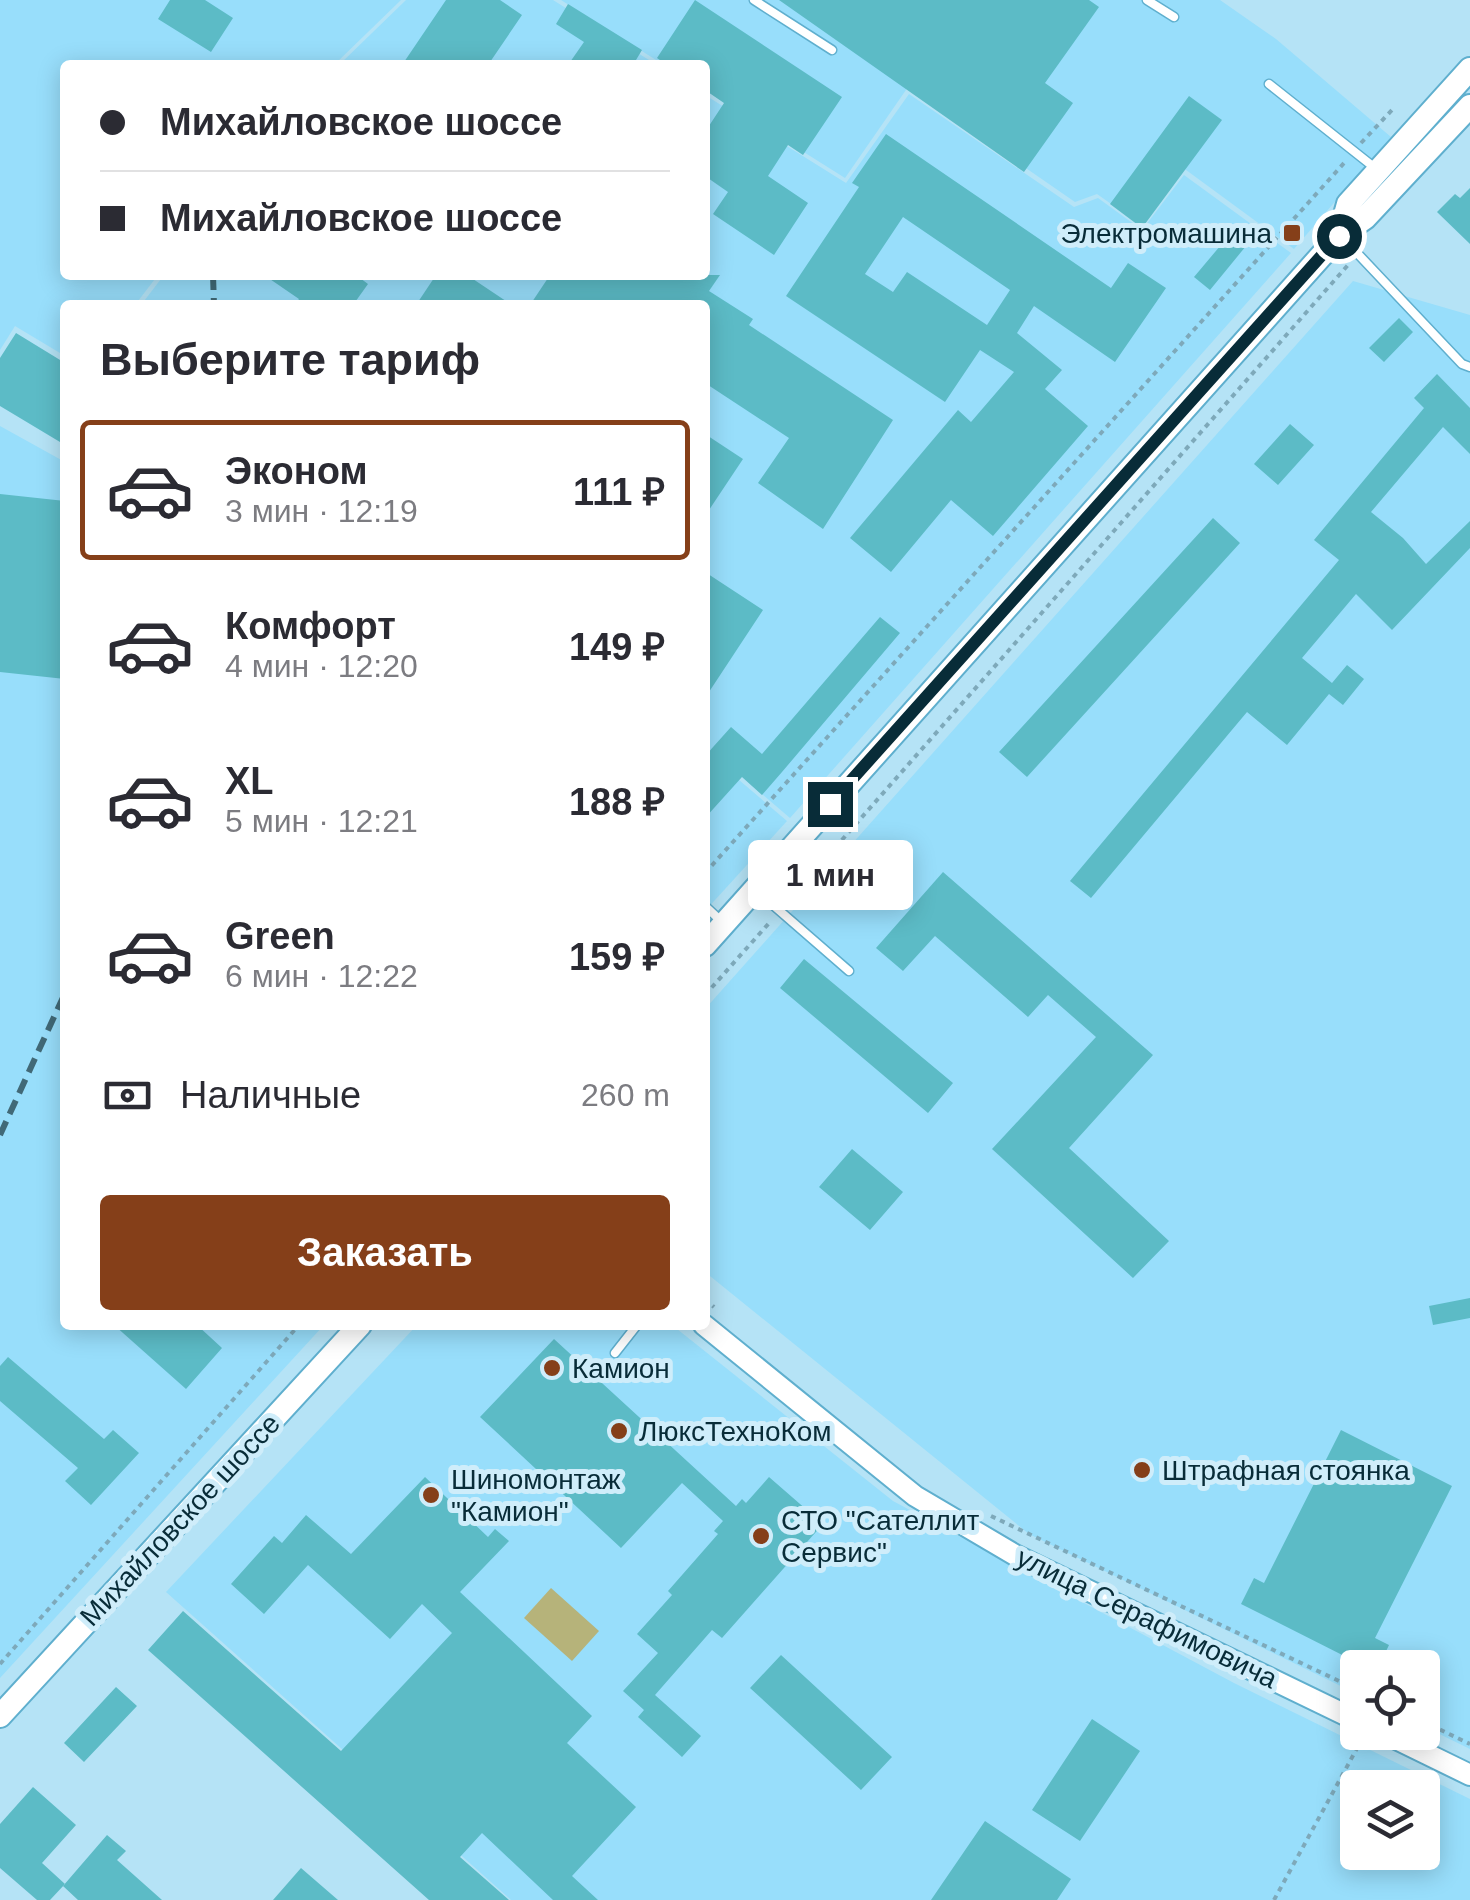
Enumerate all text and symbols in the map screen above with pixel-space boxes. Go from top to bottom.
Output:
text: Михайловское шоссе [160,101,562,143]
text: Михайловское шоссе [160,197,562,239]
route start [1317,214,1362,259]
place label: Электромашина [1060,218,1272,249]
marker: Электромашина [1281,222,1303,244]
text: Выберите тариф [100,334,480,385]
icon: car [105,445,195,535]
text: Эконом [225,450,368,492]
text: 111 ₽ [573,471,665,513]
text: 3 мин · 12:19 [225,493,418,529]
icon: car [105,600,195,690]
text: Комфорт [225,605,396,647]
text: 149 ₽ [569,626,665,668]
text: 4 мин · 12:20 [225,648,418,684]
icon: car [105,755,195,845]
text: XL [225,760,274,802]
text: 188 ₽ [569,781,665,823]
route end [808,782,853,827]
text: 5 мин · 12:21 [225,803,418,839]
callout: 1 мин [748,839,912,909]
text: 1 мин [786,857,875,893]
icon: car [105,910,195,1000]
text: Green [225,915,335,957]
text: 159 ₽ [569,936,665,978]
text: 6 мин · 12:22 [225,958,418,994]
icon: cash [100,1068,155,1123]
text: Наличные [180,1074,361,1116]
text: 260 m [581,1077,670,1113]
button: Заказать [100,1195,670,1310]
place label: Камион [572,1353,670,1384]
marker: Камион [541,1357,563,1379]
street label: Михайловское шоссе [74,1408,286,1632]
place label: ЛюксТехноКом [639,1416,832,1447]
marker: ЛюксТехноКом [608,1420,630,1442]
place label: Штрафная стоянка [1162,1455,1410,1486]
marker: Штрафная стоянка [1131,1459,1153,1481]
place label: Шиномонтаж "Камион" [451,1464,621,1527]
marker: Шиномонтаж "Камион" [420,1484,442,1506]
place label: СТО "Сателлит Сервис" [781,1505,980,1568]
marker: СТО "Сателлит Сервис" [750,1525,772,1547]
street label: улица Серафимовича [1012,1541,1283,1695]
map controls [1340,1650,1440,1870]
button: locate [1340,1650,1440,1750]
button: layers [1340,1770,1440,1870]

